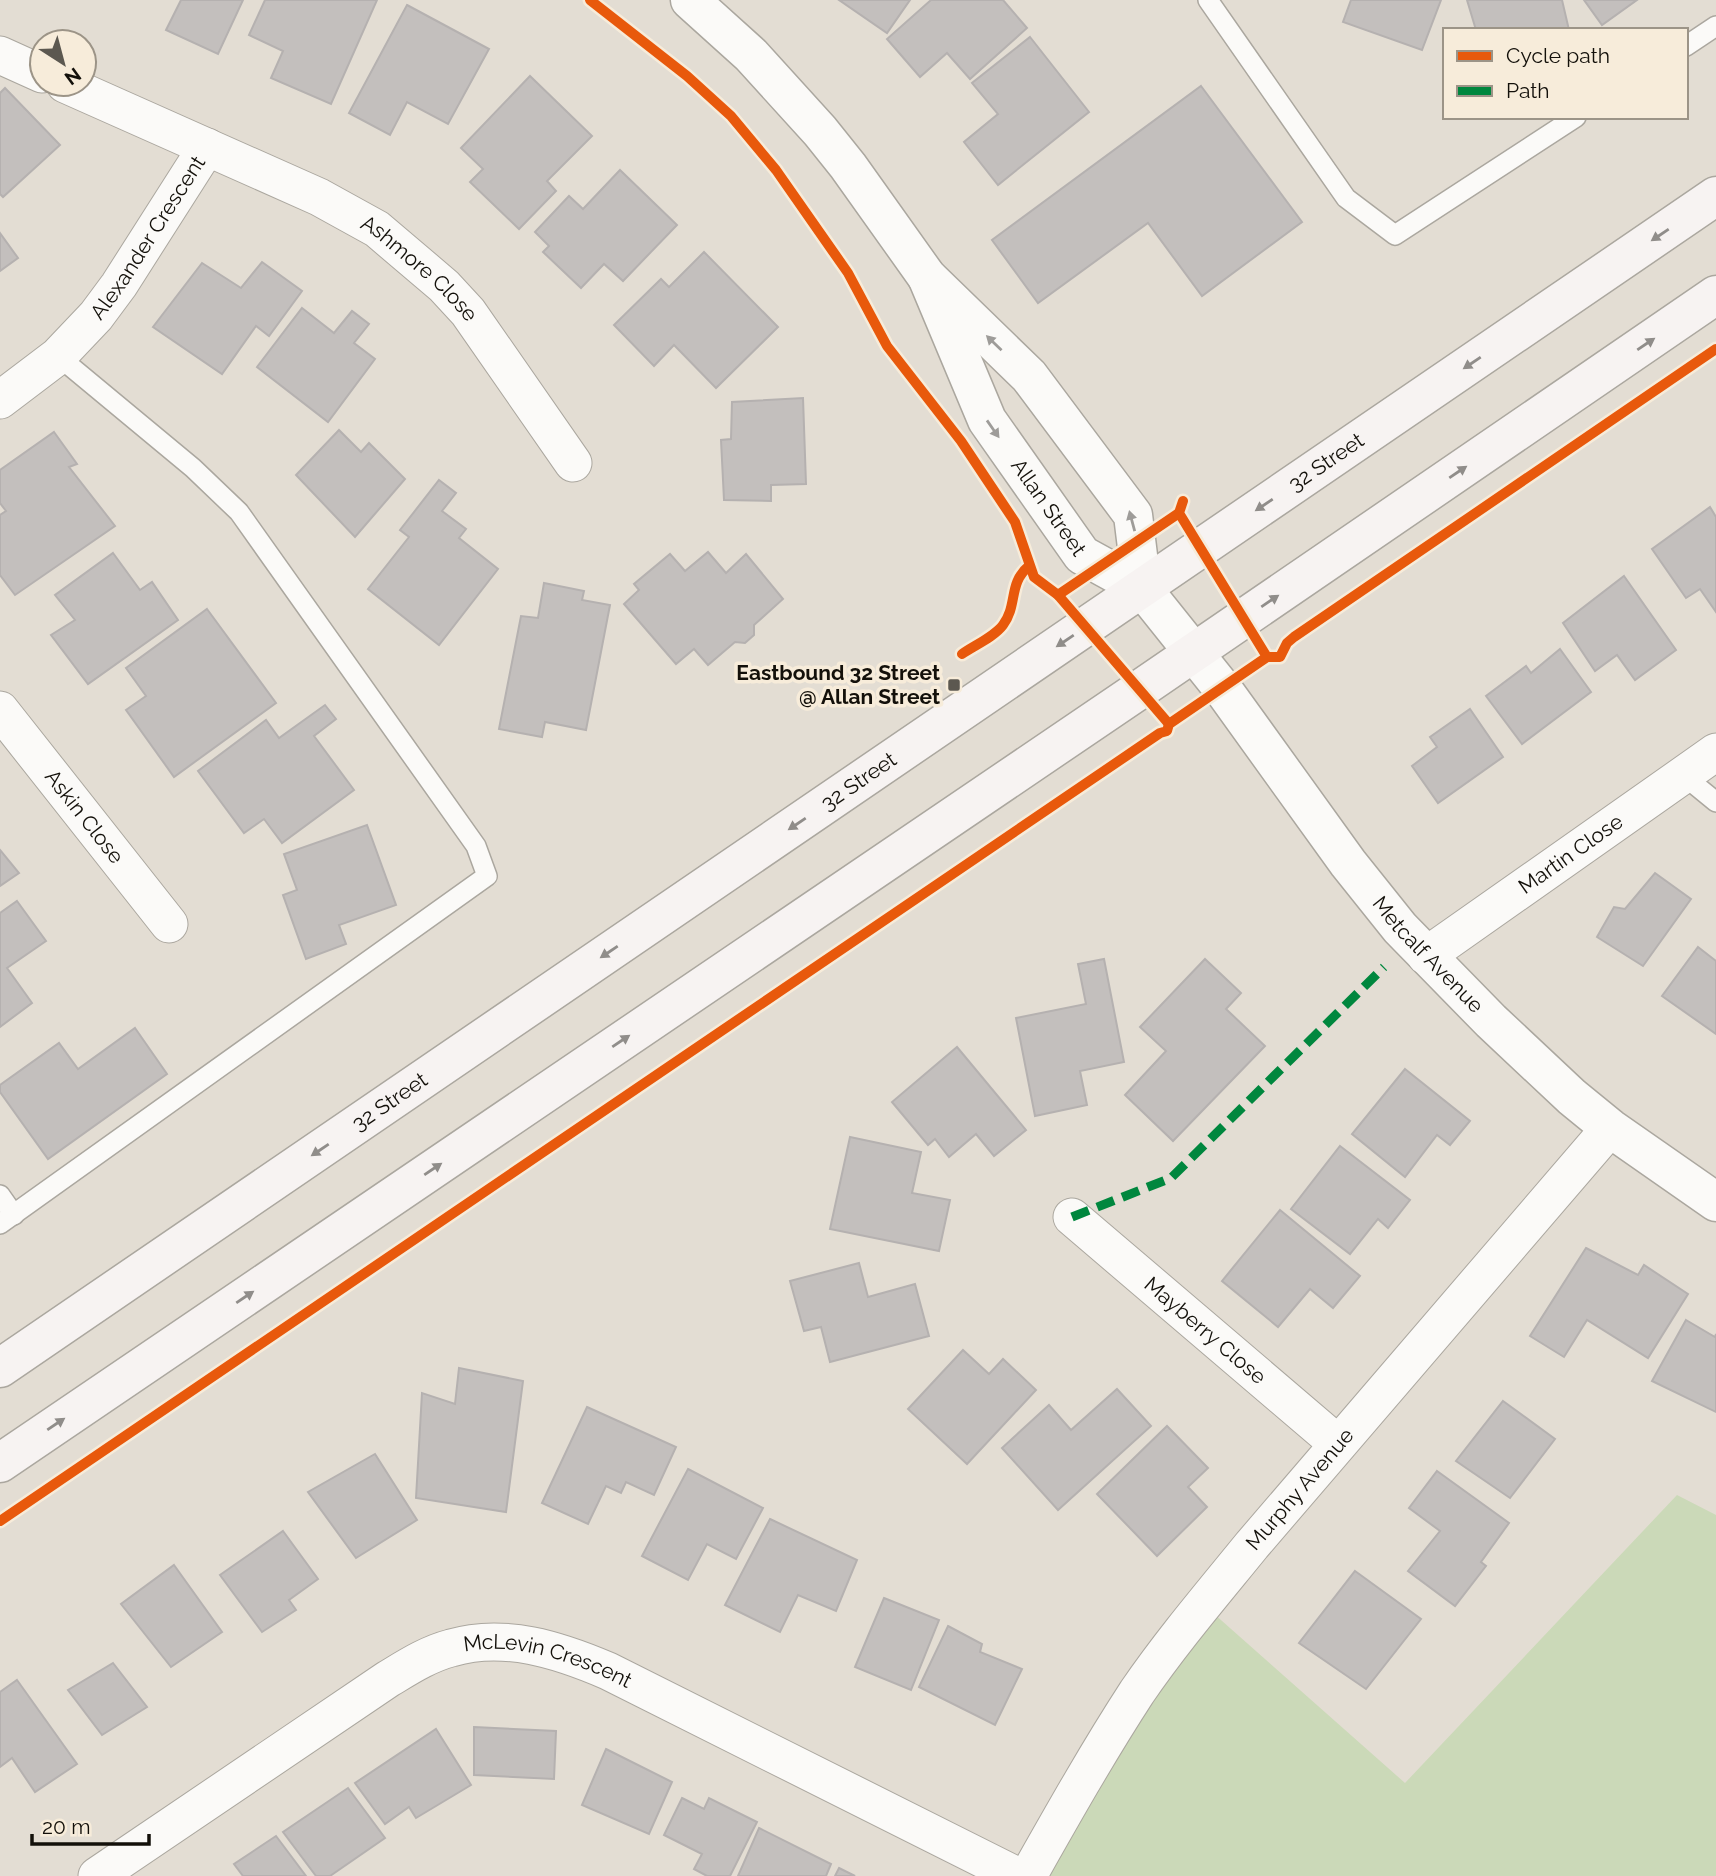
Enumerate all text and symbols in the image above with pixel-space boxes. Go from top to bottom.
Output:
north arrow [28,28,98,98]
legend [1443,28,1688,119]
text: Cycle path [1506,43,1610,68]
text: N [61,64,85,90]
text: Path [1506,78,1550,103]
street label: Alexander Crescent [85,151,210,324]
street label: Ashmore Close [357,210,484,326]
one-way arrow [1650,228,1670,241]
one-way arrow [986,335,1003,351]
one-way arrow [1636,337,1655,350]
one-way arrow [1463,356,1481,370]
one-way arrow [986,420,1000,438]
street label: 32 Street [1283,427,1368,496]
street label: Allan Street [1006,454,1092,561]
one-way arrow [1449,465,1467,479]
one-way arrow [1255,498,1273,512]
one-way arrow [1126,510,1137,532]
one-way arrow [1261,594,1279,608]
one-way arrow [1056,634,1075,647]
place label: Eastbound 32 Street @ Allan Street [736,660,940,709]
marker: Eastbound 32 Street @ Allan Street [946,677,962,693]
street label: 32 Street [816,747,901,816]
street label: Askin Close [40,764,129,868]
street label: Martin Close [1514,809,1627,899]
one-way arrow [788,817,806,831]
street label: Metcalf Avenue [1367,891,1489,1018]
one-way arrow [599,946,619,959]
one-way arrow [612,1035,631,1048]
street label: 32 Street [347,1067,432,1136]
one-way arrow [311,1143,329,1157]
one-way arrow [424,1162,442,1176]
street label: Mayberry Close [1139,1271,1271,1389]
one-way arrow [236,1290,254,1304]
one-way arrow [47,1418,66,1431]
street label: Murphy Avenue [1240,1423,1359,1555]
street label: McLevin Crescent [462,1629,636,1693]
scale bar [32,1802,149,1846]
text: 20 m [42,1814,90,1839]

